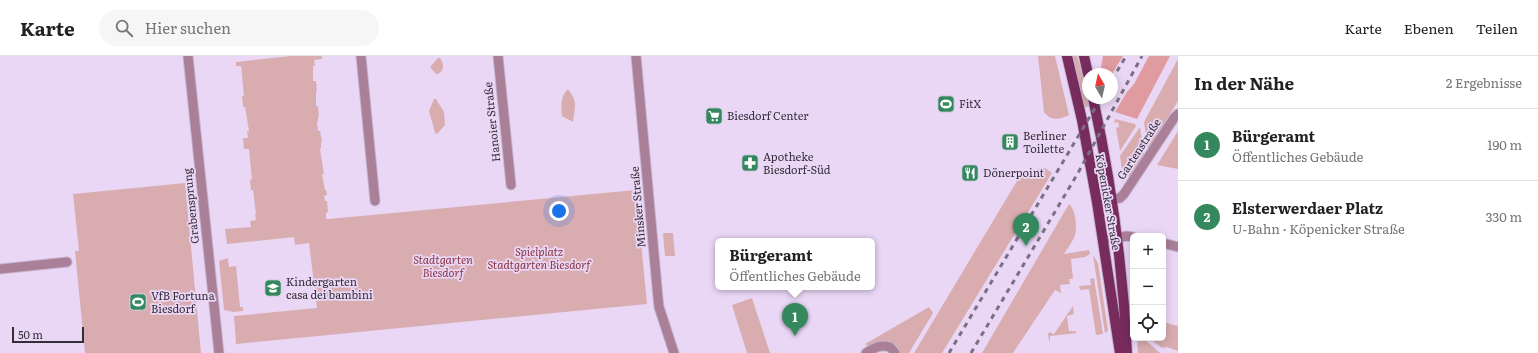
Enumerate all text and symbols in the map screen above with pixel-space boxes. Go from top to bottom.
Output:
search box [99,10,379,46]
text: Karte [20,14,75,42]
text: Hier suchen [145,16,231,39]
icon: search [113,17,135,39]
text: Karte [1345,18,1382,38]
text: Ebenen [1404,18,1454,38]
text: Teilen [1476,18,1518,38]
north arrow [1082,68,1118,104]
text: In der Nähe [1194,70,1294,95]
text: 2 Ergebnisse [1446,73,1522,92]
street label: Hanoier Straße [479,81,503,163]
sports icon: FitX [936,94,956,114]
place label: FitX [959,95,981,111]
supermarket icon: Biesdorf Center [704,106,724,126]
place label: Biesdorf Center [727,107,809,123]
street label: Gartenstraße [1112,115,1164,182]
text: Bürgeramt [1232,124,1315,147]
place label: Berliner Toilette [1023,127,1067,156]
building icon: Berliner Toilette [1000,132,1020,152]
text: 1 [1204,135,1210,154]
text: 190 m [1487,135,1522,154]
text: Öffentliches Gebäude [1232,147,1363,166]
place label: Apotheke Biesdorf-Süd [763,148,831,177]
street label: Köpenicker Straße [1093,152,1125,252]
pharmacy icon: Apotheke Biesdorf-Süd [740,153,760,173]
restaurant icon: Dönerpoint [960,163,980,183]
place label: Dönerpoint [983,164,1045,180]
street label: Minsker Straße [625,166,649,248]
street label: Grabensprung [178,167,202,245]
text: Elsterwerdaer Platz [1232,196,1383,219]
your location [549,201,569,221]
text: 2 [1204,207,1210,226]
text: 330 m [1486,207,1522,226]
pin: 2 [1013,213,1039,246]
text: U-Bahn · Köpenicker Straße [1232,219,1405,238]
map controls [1130,233,1166,341]
button: + [1130,233,1166,269]
popup [715,238,875,290]
park label: Spielplatz Stadtgarten Biesdorf [487,243,592,272]
text: Bürgeramt [729,243,813,266]
park label: Stadtgarten Biesdorf [413,251,473,280]
text: Öffentliches Gebäude [729,266,861,285]
button: − [1130,269,1166,305]
place label: Kindergarten casa dei bambini [286,273,373,302]
school or university icon: Kindergarten casa dei bambini [263,278,283,298]
place label: VfB Fortuna Biesdorf [151,287,215,316]
sports icon: VfB Fortuna Biesdorf [128,292,148,312]
pin: 1 [782,303,808,336]
button: locate [1130,305,1166,341]
scale bar [12,325,84,344]
text: 50 m [18,326,43,342]

